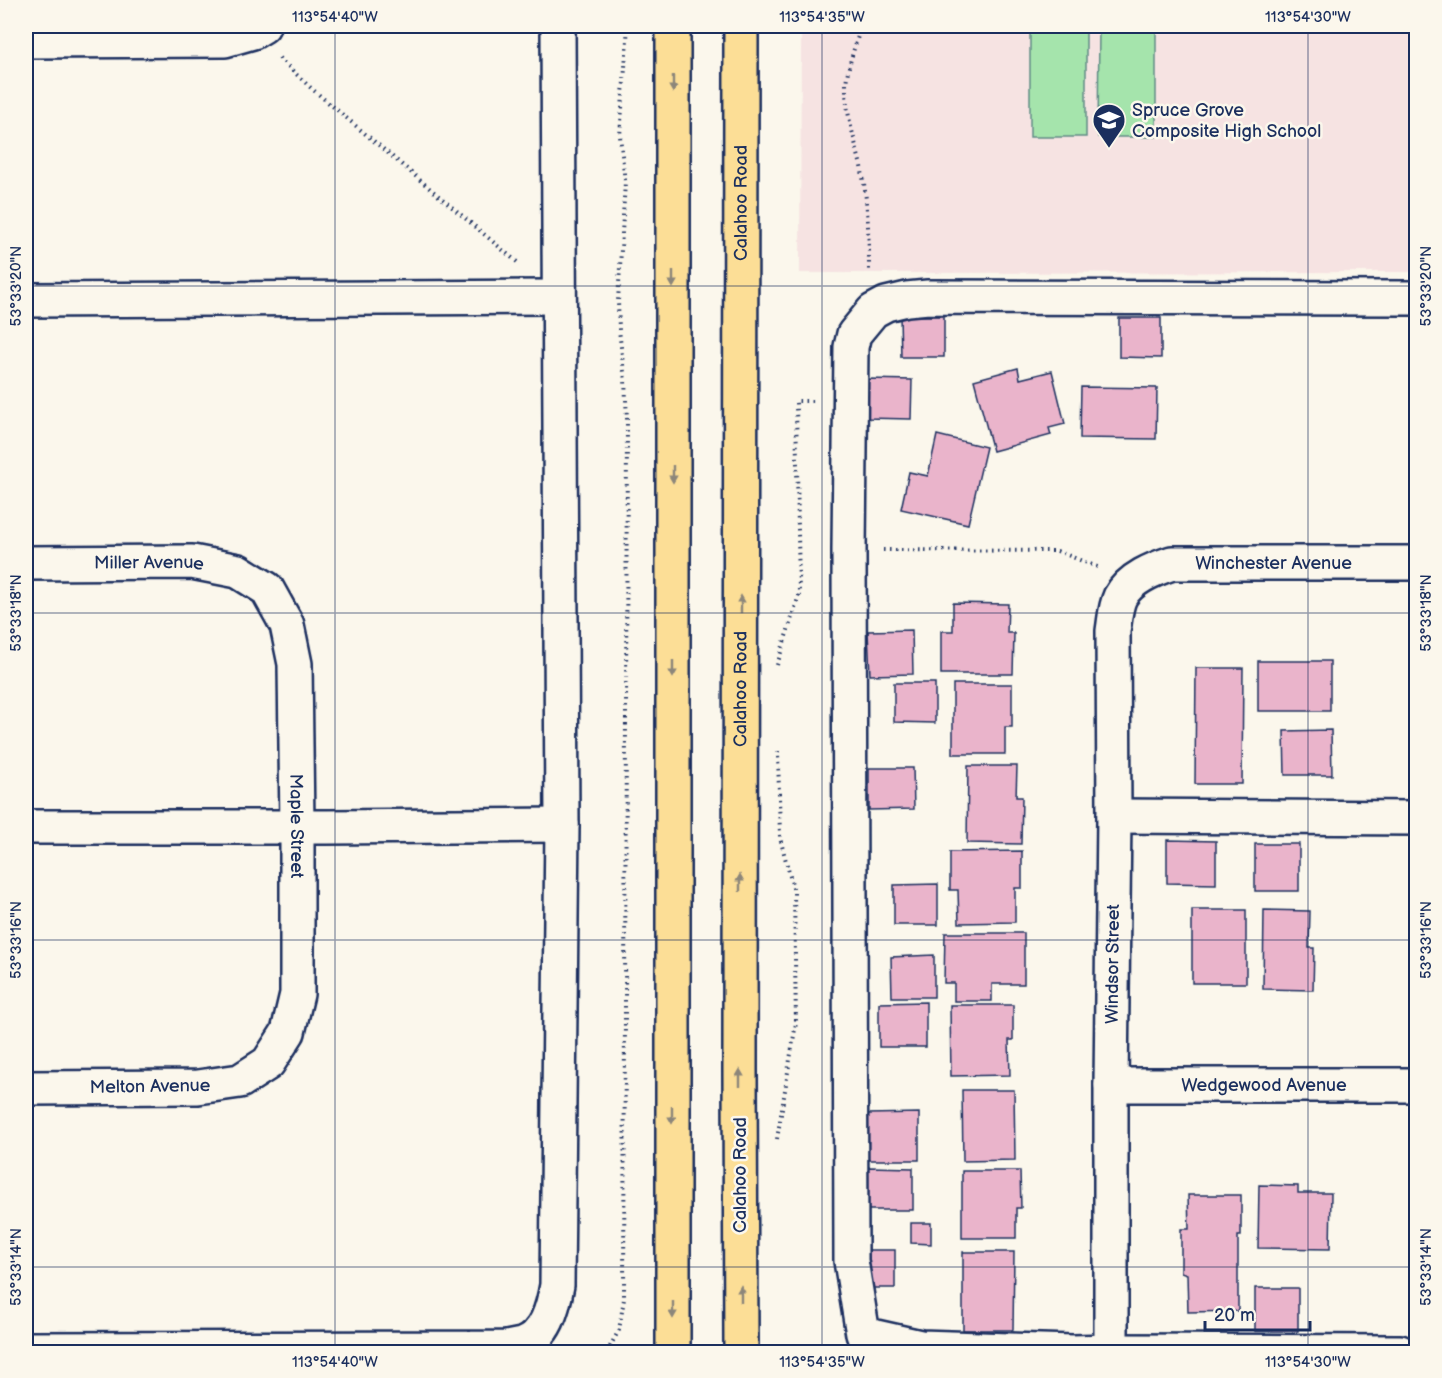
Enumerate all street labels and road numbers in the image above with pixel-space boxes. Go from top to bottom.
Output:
street label: Calahoo Road [731,145,752,261]
street label: Miller Avenue [94,552,206,575]
street label: Winchester Avenue [1195,553,1352,574]
street label: Calahoo Road [730,631,751,747]
street label: Maple Street [285,773,307,879]
street label: Windsor Street [1102,903,1124,1024]
street label: Melton Avenue [89,1075,211,1098]
street label: Wedgewood Avenue [1181,1075,1347,1096]
street label: Calahoo Road [730,1117,751,1233]

